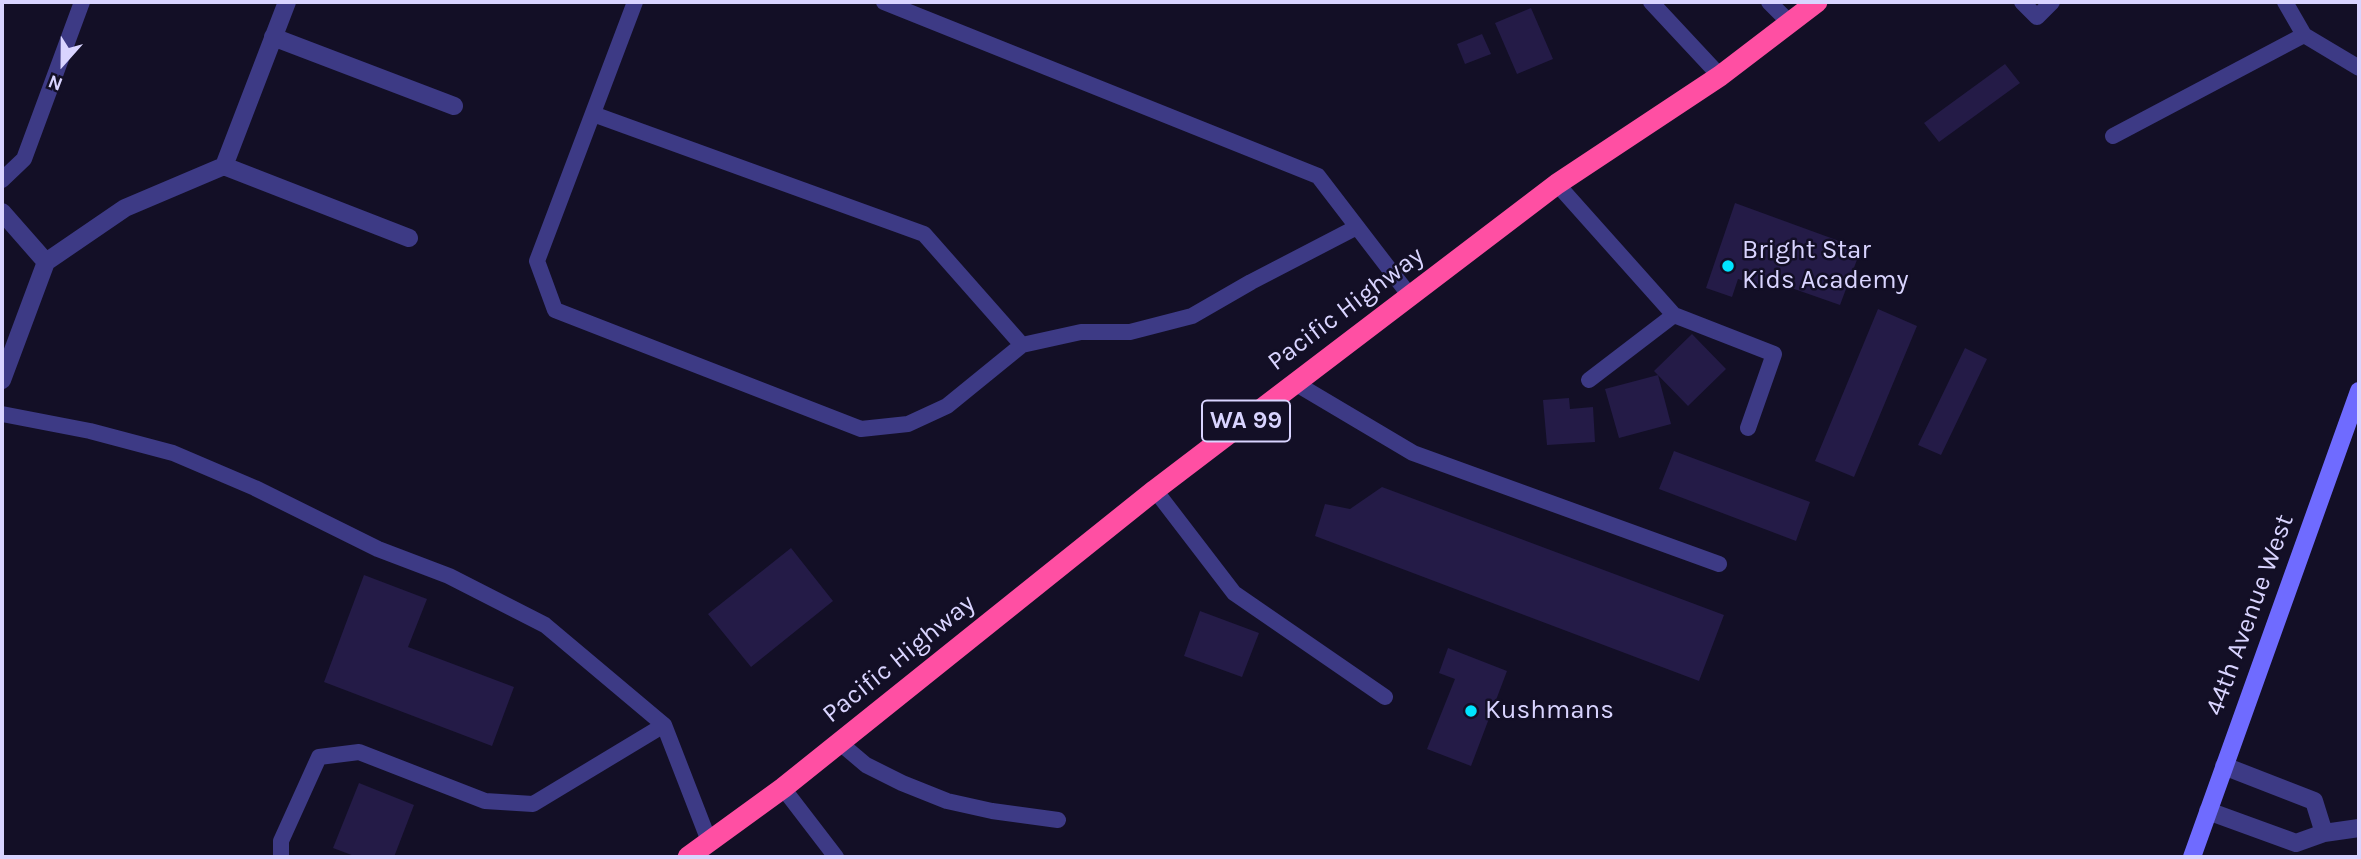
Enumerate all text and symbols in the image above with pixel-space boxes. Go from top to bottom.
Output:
north arrow [28,28,98,98]
text: N [45,70,66,95]
place label: Bright Star Kids Academy [1742,235,1909,296]
street label: Pacific Highway [1262,240,1430,378]
marker: Bright Star Kids Academy [1720,258,1736,274]
road number: WA 99 [1202,400,1290,442]
street label: 44th Avenue West [2199,510,2301,720]
street label: Pacific Highway [817,588,981,730]
place label: Kushmans [1485,695,1614,727]
marker: Kushmans [1463,703,1479,719]

